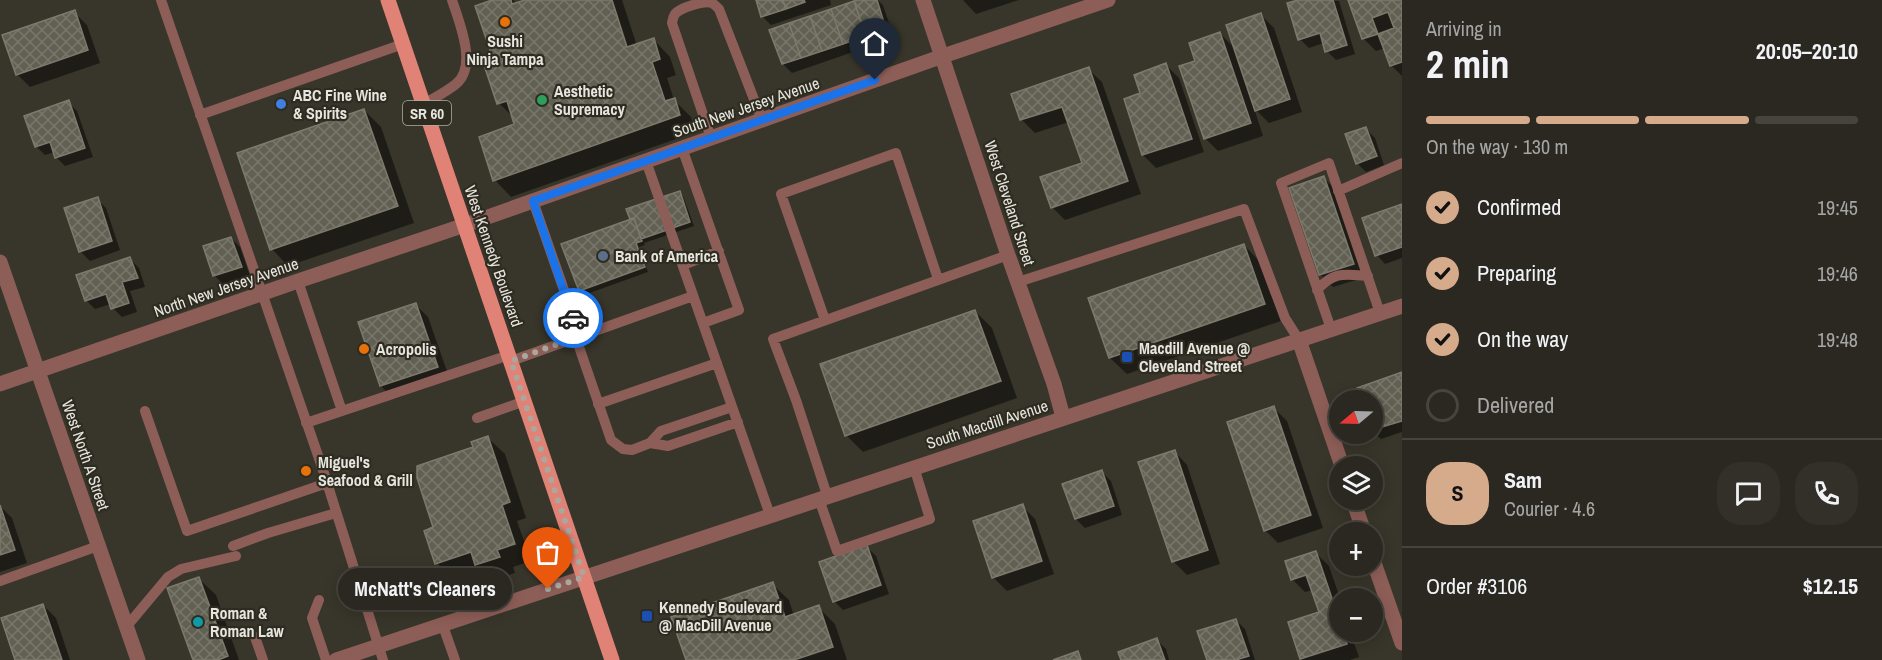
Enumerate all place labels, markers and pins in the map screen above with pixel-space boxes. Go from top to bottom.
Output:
marker: Sushi Ninja Tampa [498,15,512,29]
pin [849,18,900,80]
place label: Sushi Ninja Tampa [466,30,544,70]
place label: Aesthetic Supremacy [554,80,625,120]
place label: ABC Fine Wine & Spirits [293,84,387,124]
marker: Aesthetic Supremacy [535,93,549,107]
marker: ABC Fine Wine & Spirits [274,97,288,111]
place label: Bank of America [615,245,719,267]
marker: Bank of America [596,249,610,263]
place label: Macdill Avenue @ Cleveland Street [1139,337,1250,377]
place label: Acropolis [376,338,437,360]
marker: Acropolis [357,342,371,356]
marker: Macdill Avenue @ Cleveland Street [1120,350,1134,364]
place label: Miguel's Seafood & Grill [318,451,413,491]
marker: Miguel's Seafood & Grill [299,464,313,478]
pin [522,527,573,589]
callout: McNatt's Cleaners [338,568,512,610]
place label: Kennedy Boulevard @ MacDill Avenue [659,596,782,636]
place label: Roman & Roman Law [210,602,284,642]
marker: Kennedy Boulevard @ MacDill Avenue [640,609,654,623]
marker: Roman & Roman Law [191,615,205,629]

